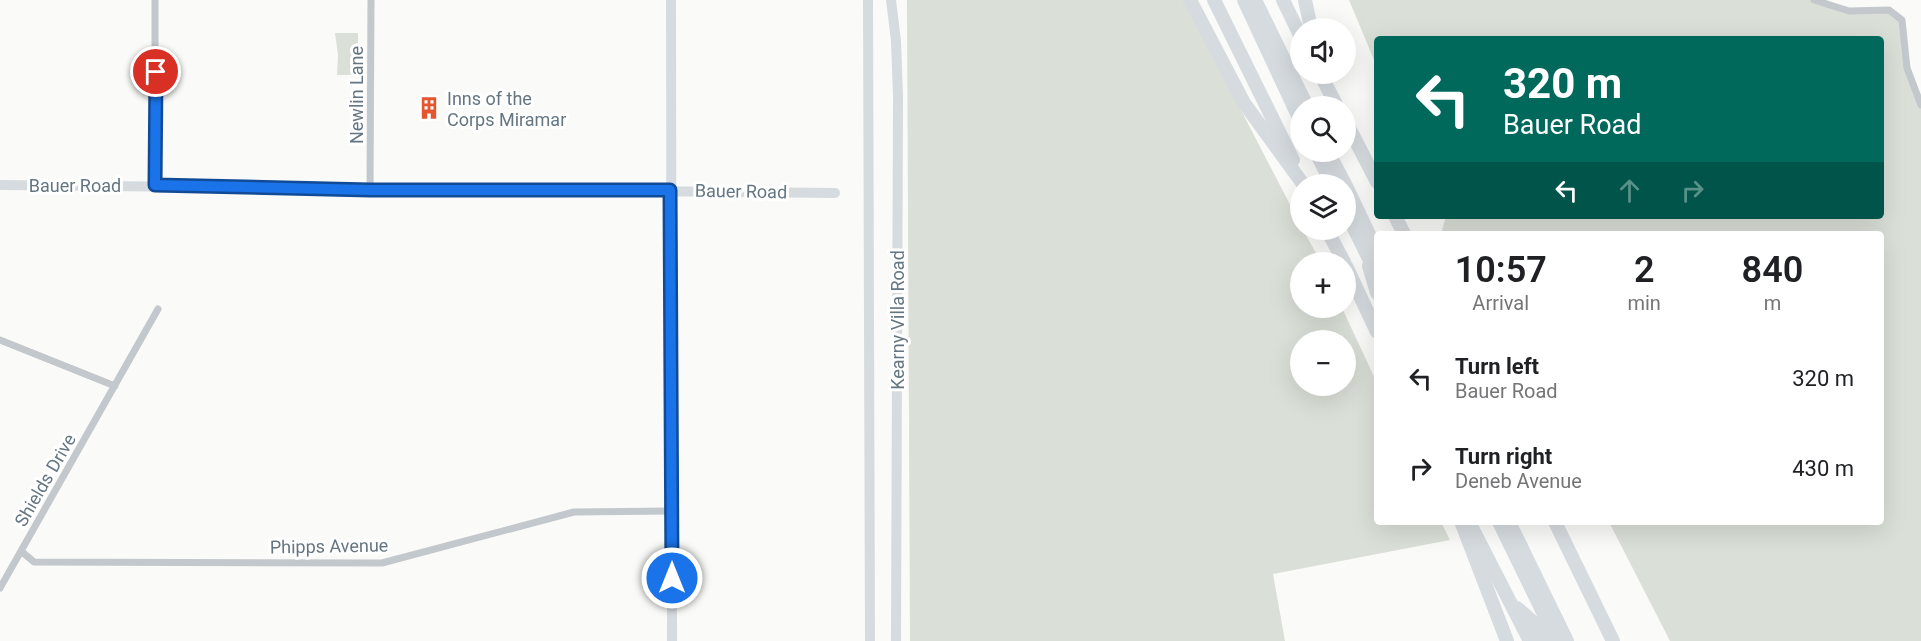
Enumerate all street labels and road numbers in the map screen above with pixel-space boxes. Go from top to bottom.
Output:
street label: Newlin Lane [346,46,367,144]
street label: Bauer Road [29,175,121,196]
street label: Bauer Road [695,180,787,202]
street label: Kearny Villa Road [887,250,908,390]
street label: Shields Drive [10,430,80,530]
street label: Phipps Avenue [270,534,388,558]

